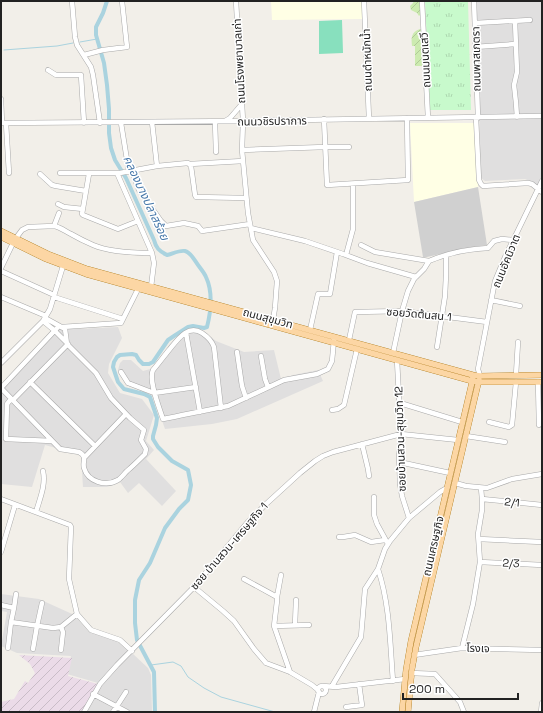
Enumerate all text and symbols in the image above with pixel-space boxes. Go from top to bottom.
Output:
street label: ถนนโรงพยาบาลเก่า [230,18,248,104]
street label: ถนนพาสเภตรา [468,26,484,92]
street label: ถนนตำหนักน้ำ [358,28,375,92]
street label: ถนนมนตเสวี [417,32,433,88]
street label: ถนนวชิรปราการ [237,113,307,129]
water label: คลองบางปลาสร้อย [119,153,173,244]
street label: ถนนอัคนิวาต [489,232,523,290]
street label: ซอยวัดต้นสน 1 [386,304,452,324]
street label: ถนนสุขุมวิท [241,305,295,331]
street label: ซอยบ้านสวน-สุขุมวิท 12 [391,386,409,492]
street label: 2/1 [504,494,520,510]
street label: ซอย บ้านสวน-เศรษฐกิจ 1 [187,499,271,593]
street label: ถนนเศรษฐกิจ [419,515,447,577]
street label: 2/3 [502,556,520,570]
street label: โรงเจ [466,641,490,655]
scale bar [403,675,518,701]
text: 200 m [409,681,445,697]

